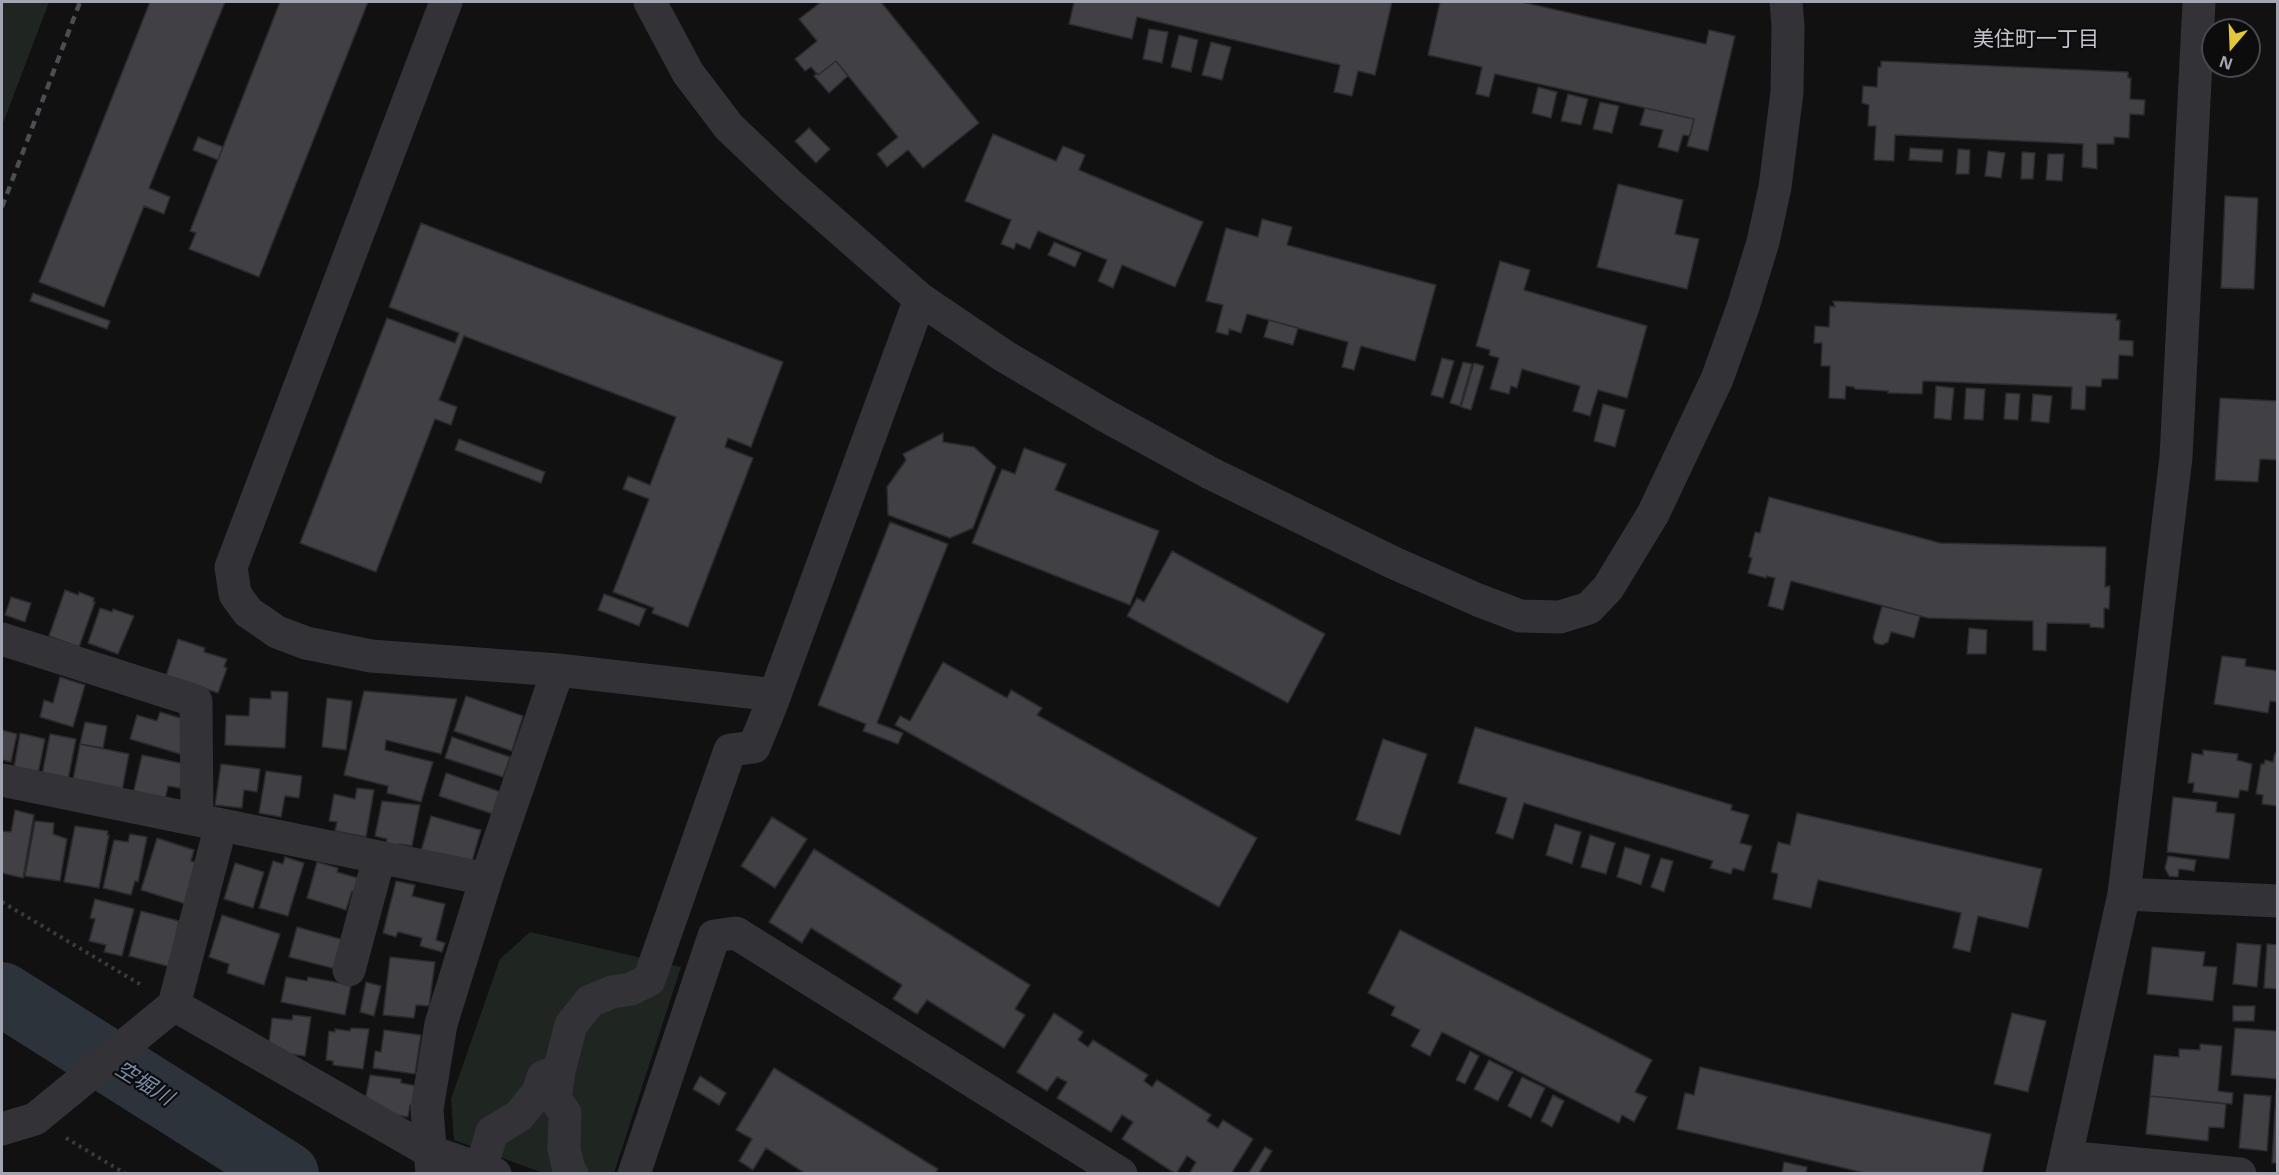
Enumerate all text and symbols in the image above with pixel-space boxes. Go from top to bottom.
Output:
north arrow [2201,18,2261,78]
district label: 美住町一丁目 [1973,27,2099,53]
text: N [2216,51,2236,76]
water label: 空堀川 [111,1057,177,1111]

